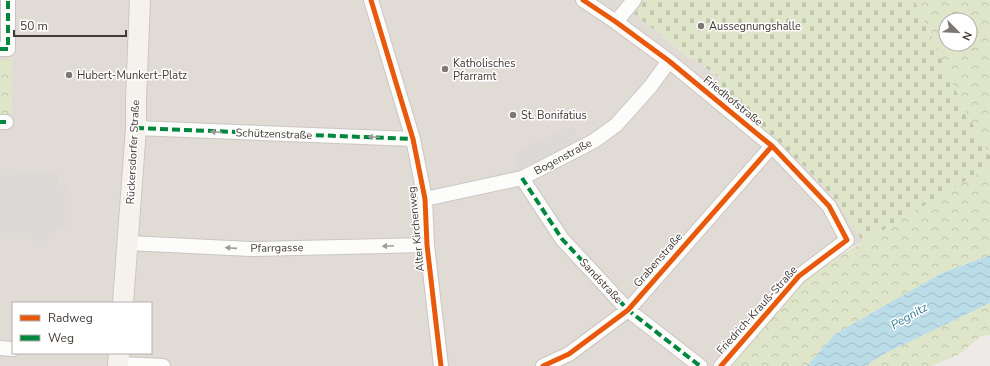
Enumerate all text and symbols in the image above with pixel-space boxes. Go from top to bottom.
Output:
scale bar [14,12,126,38]
north arrow [938,12,978,52]
text: 50 m [20,18,48,34]
place label: Aussegnungshalle [709,19,801,34]
marker: Aussegnungshalle [696,21,706,31]
text: N [958,29,975,43]
place label: Katholisches Pfarramt [453,56,516,84]
marker: Katholisches Pfarramt [440,64,450,74]
place label: Hubert-Munkert-Platz [77,68,187,83]
marker: Hubert-Munkert-Platz [64,70,74,80]
street label: Friedhofstraße [700,73,766,130]
street label: Rückersdorfer Straße [123,99,143,205]
place label: St. Bonifatius [521,108,587,123]
marker: St. Bonifatius [508,110,518,120]
street label: Schützenstraße [235,125,313,143]
one-way arrow [210,128,222,135]
one-way arrow [368,134,380,141]
street label: Bogenstraße [531,135,595,179]
street label: Alter Kirchenweg [404,186,428,272]
street label: Grabenstraße [630,229,686,290]
street label: Pfarrgasse [250,240,304,256]
one-way arrow [382,242,394,249]
one-way arrow [224,245,237,251]
street label: Sandstraße [576,255,626,307]
street label: Friedrich-Krauß-Straße [713,262,801,357]
water label: Pegnitz [888,299,931,333]
legend [12,302,152,354]
text: Radweg [48,310,93,326]
text: Weg [48,330,74,346]

